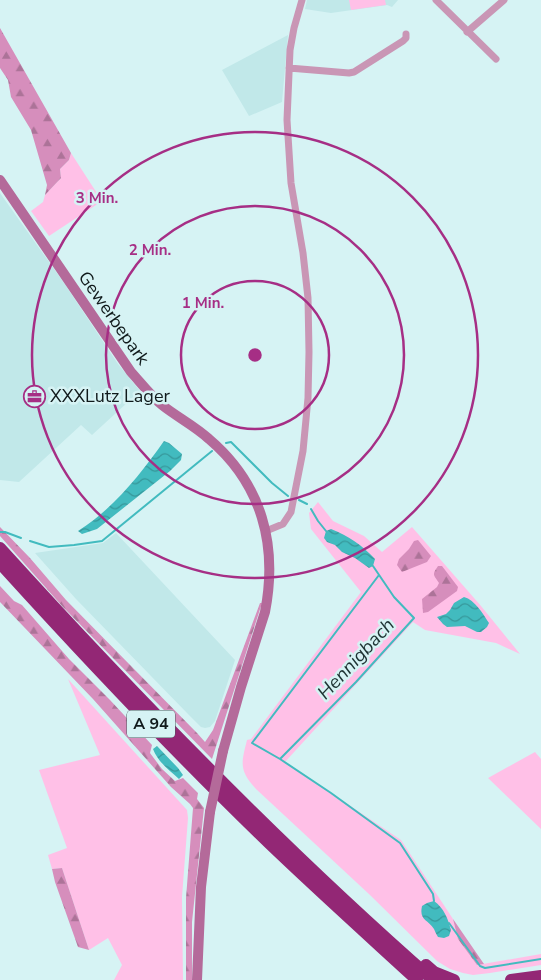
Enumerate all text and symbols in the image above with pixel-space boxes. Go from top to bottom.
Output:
text: 3 Min. [76,188,118,208]
text: 2 Min. [129,240,171,260]
street label: Gewerbepark [73,266,156,370]
text: 1 Min. [182,293,224,313]
centre of rings [246,346,264,364]
office icon: XXXLutz Lager [22,384,46,408]
place label: XXXLutz Lager [50,384,170,408]
water label: Hennigbach [312,613,400,705]
road number: A 94 [127,711,175,738]

